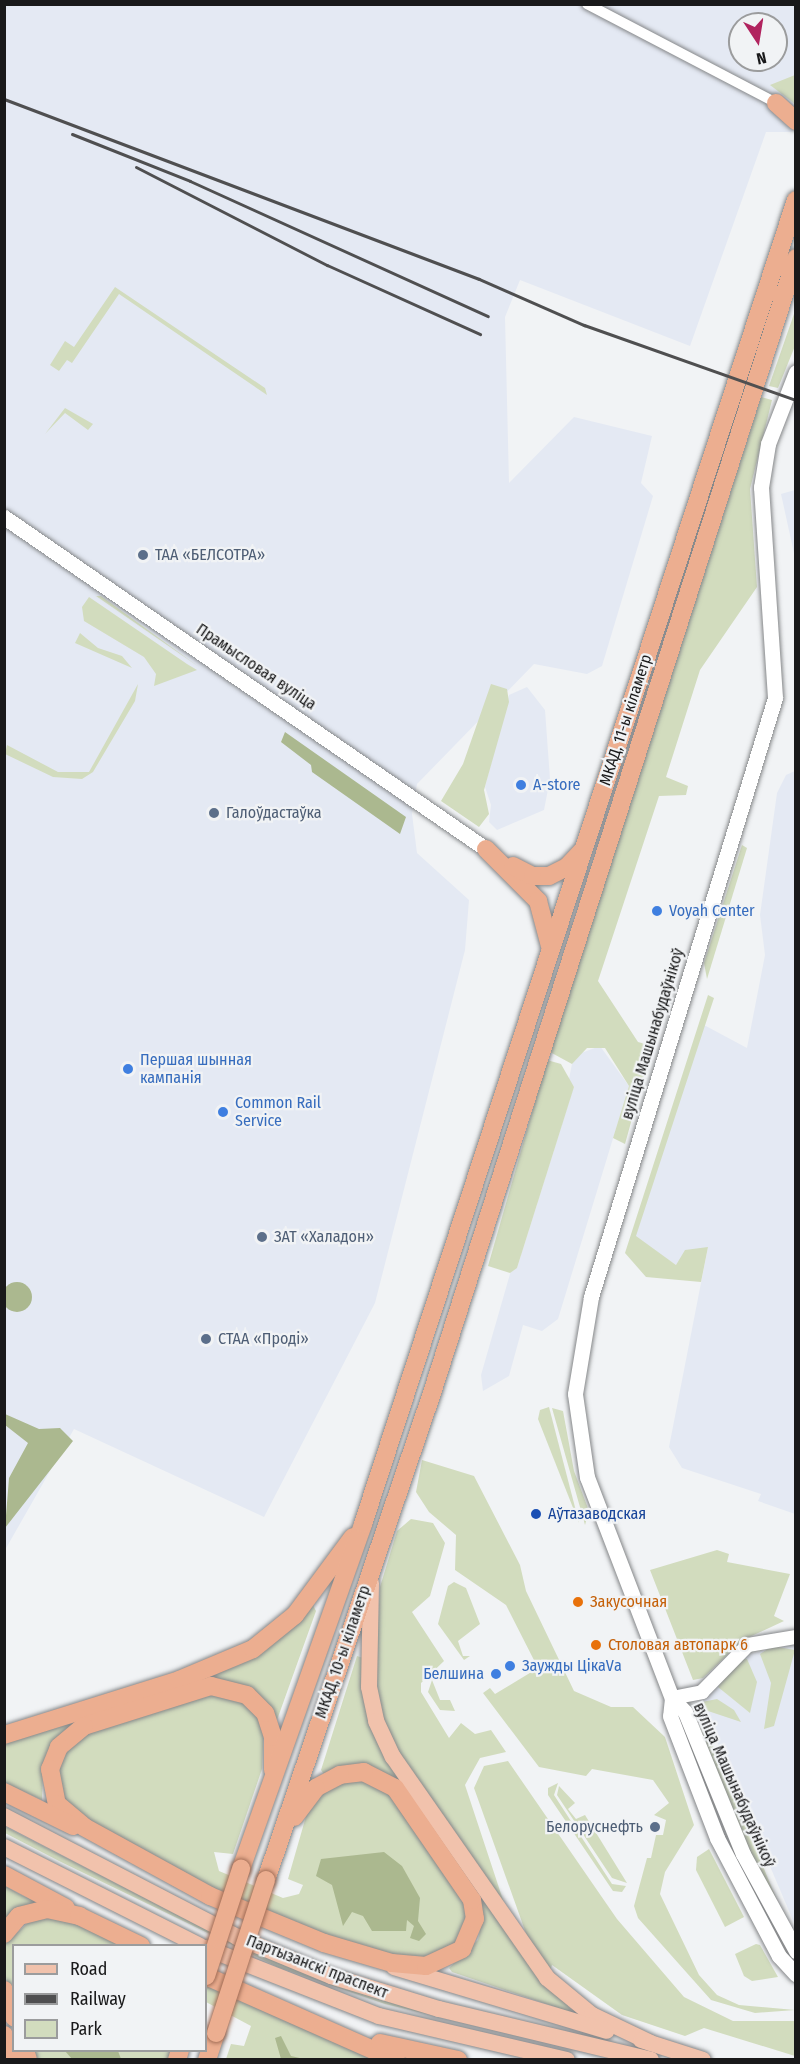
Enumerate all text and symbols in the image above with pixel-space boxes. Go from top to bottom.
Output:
north arrow [728,12,788,72]
text: N [755,48,768,68]
place label: ТАА «БЕЛСОТРА» [155,545,265,565]
marker: ТАА «БЕЛСОТРА» [136,548,150,562]
street label: Прамысловая вуліца [192,620,320,714]
street label: МКАД, 11-ы кіламетр [596,652,656,788]
place label: А-store [533,775,580,795]
marker: А-store [514,778,528,792]
place label: Галоўдастаўка [226,803,322,823]
marker: Галоўдастаўка [207,806,221,820]
place label: Voyah Center [669,901,755,921]
marker: Voyah Center [650,904,664,918]
street label: вуліца Машынабудаўнікоў [618,946,688,1122]
place label: Першая шынная кампанія [140,1050,252,1088]
marker: Першая шынная кампанія [121,1062,135,1076]
place label: Common Rail Service [235,1093,321,1131]
marker: Common Rail Service [216,1105,230,1119]
place label: ЗАТ «Халадон» [274,1227,374,1247]
marker: ЗАТ «Халадон» [255,1230,269,1244]
place label: СТАА «Проді» [218,1329,309,1349]
marker: СТАА «Проді» [199,1332,213,1346]
place label: Аўтазаводская [548,1504,646,1524]
marker: Аўтазаводская [529,1507,543,1521]
street label: МКАД, 10-ы кіламетр [311,1583,375,1721]
place label: Закусочная [590,1592,667,1612]
marker: Закусочная [571,1595,585,1609]
place label: Столовая автопарк 6 [608,1635,748,1655]
marker: Столовая автопарк 6 [589,1638,603,1652]
place label: Заужды ЦікаVа [522,1656,622,1676]
marker: Заужды ЦікаVа [503,1659,517,1673]
place label: Белшина [423,1664,484,1684]
marker: Белшина [489,1667,503,1681]
street label: вуліца Машынабудаўнікоў [689,1700,779,1870]
place label: Белоруснефть [546,1817,643,1837]
marker: Белоруснефть [648,1820,662,1834]
street label: Партызанскі праспект [243,1931,391,2003]
legend [12,1944,207,2052]
text: Road [70,1958,107,1980]
text: Railway [70,1988,126,2010]
text: Park [70,2018,102,2040]

